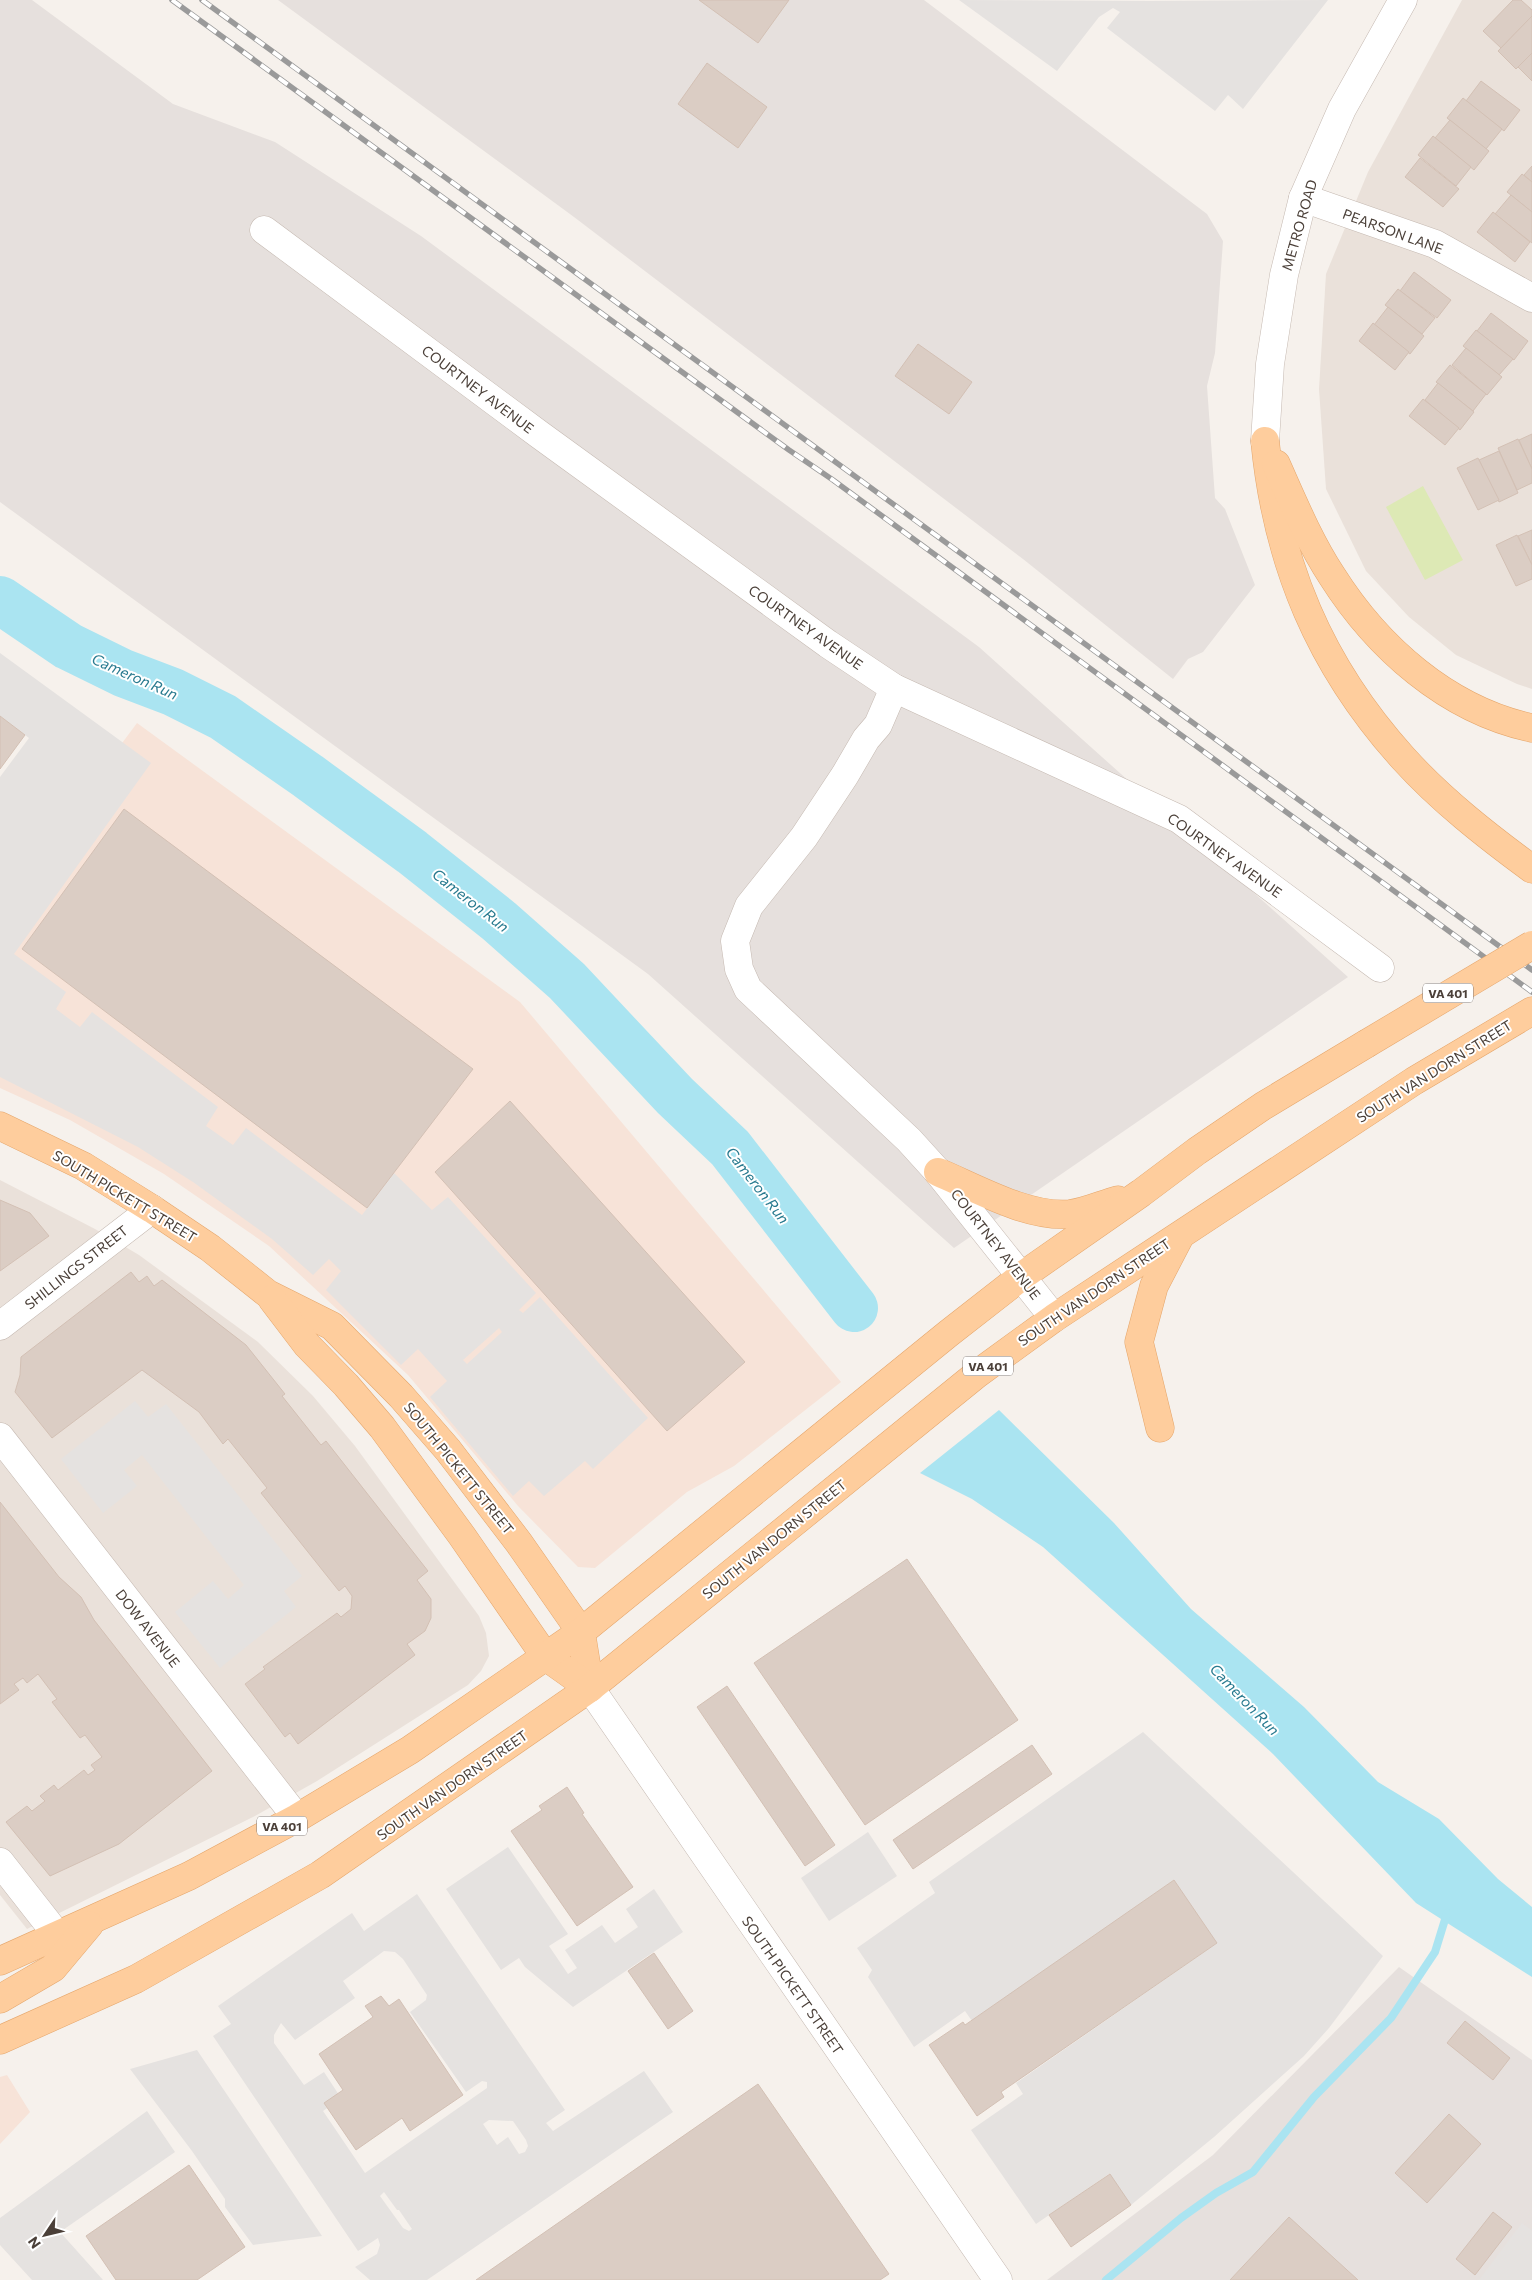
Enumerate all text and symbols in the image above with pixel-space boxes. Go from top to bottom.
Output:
street label: METRO ROAD [1278,177,1320,273]
street label: PEARSON LANE [1340,205,1446,257]
street label: COURTNEY AVENUE [419,341,537,437]
street label: COURTNEY AVENUE [746,581,866,673]
water label: Cameron Run [89,649,181,703]
street label: COURTNEY AVENUE [1165,809,1285,901]
water label: Cameron Run [429,865,513,935]
road number: VA 401 [1423,984,1473,1002]
street label: SOUTH VAN DORN STREET [1353,1016,1515,1126]
water label: Cameron Run [723,1143,793,1227]
street label: SOUTH PICKETT STREET [50,1146,200,1246]
street label: COURTNEY AVENUE [948,1185,1044,1303]
street label: SHILLINGS STREET [21,1221,131,1313]
street label: SOUTH VAN DORN STREET [1015,1235,1173,1349]
road number: VA 401 [963,1356,1013,1375]
street label: SOUTH PICKETT STREET [401,1399,517,1537]
street label: SOUTH VAN DORN STREET [699,1476,849,1602]
street label: DOW AVENUE [112,1586,184,1670]
water label: Cameron Run [1206,1660,1284,1738]
street label: SOUTH VAN DORN STREET [373,1726,531,1844]
road number: VA 401 [257,1816,307,1835]
street label: SOUTH PICKETT STREET [739,1913,847,2057]
north arrow [20,2210,70,2260]
text: N [24,2234,44,2252]

